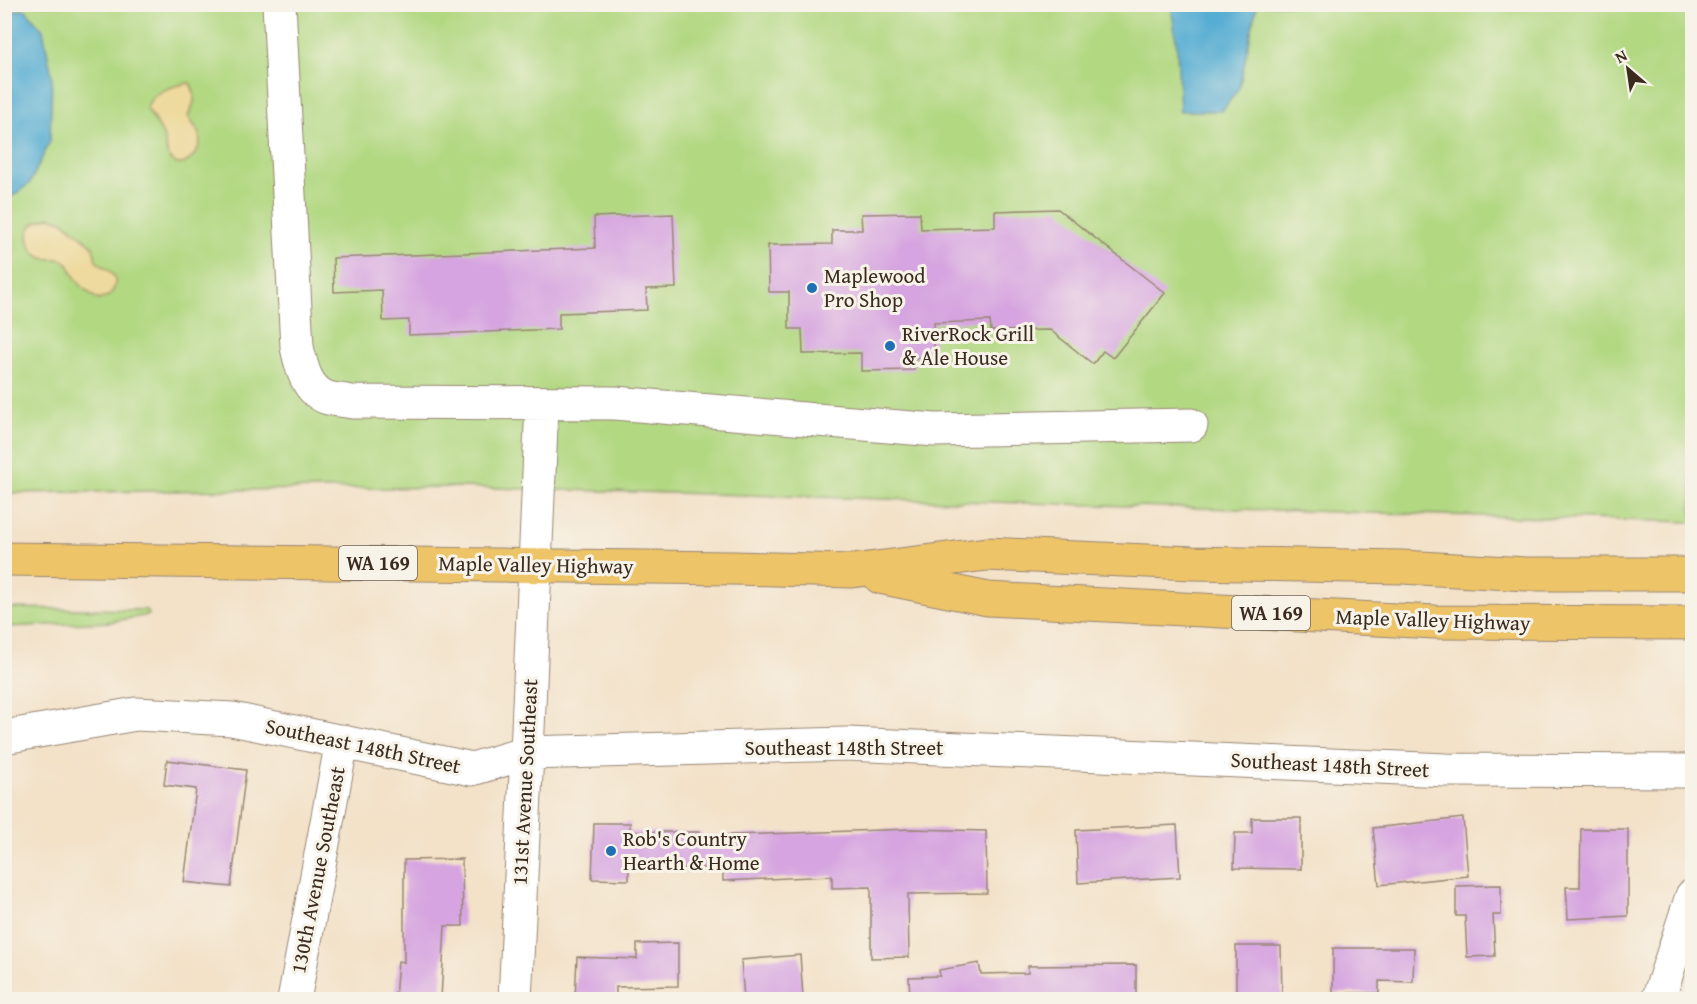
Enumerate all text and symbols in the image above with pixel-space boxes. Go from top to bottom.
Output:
north arrow [1598,39,1658,99]
text: N [1610,43,1631,69]
place label: Maplewood Pro Shop [824,260,926,315]
marker: Maplewood Pro Shop [805,281,819,295]
place label: RiverRock Grill & Ale House [902,318,1034,373]
marker: RiverRock Grill & Ale House [883,339,897,353]
road number: WA 169 [339,546,417,580]
street label: Maple Valley Highway [438,547,634,582]
road number: WA 169 [1232,596,1310,630]
street label: Maple Valley Highway [1335,601,1532,638]
street label: 131st Avenue Southeast [504,677,545,886]
street label: Southeast 148th Street [263,710,464,781]
street label: Southeast 148th Street [745,732,944,763]
street label: Southeast 148th Street [1230,744,1431,785]
street label: 130th Avenue Southeast [282,763,353,976]
place label: Rob's Country Hearth & Home [623,823,760,878]
marker: Rob's Country Hearth & Home [604,844,618,858]

